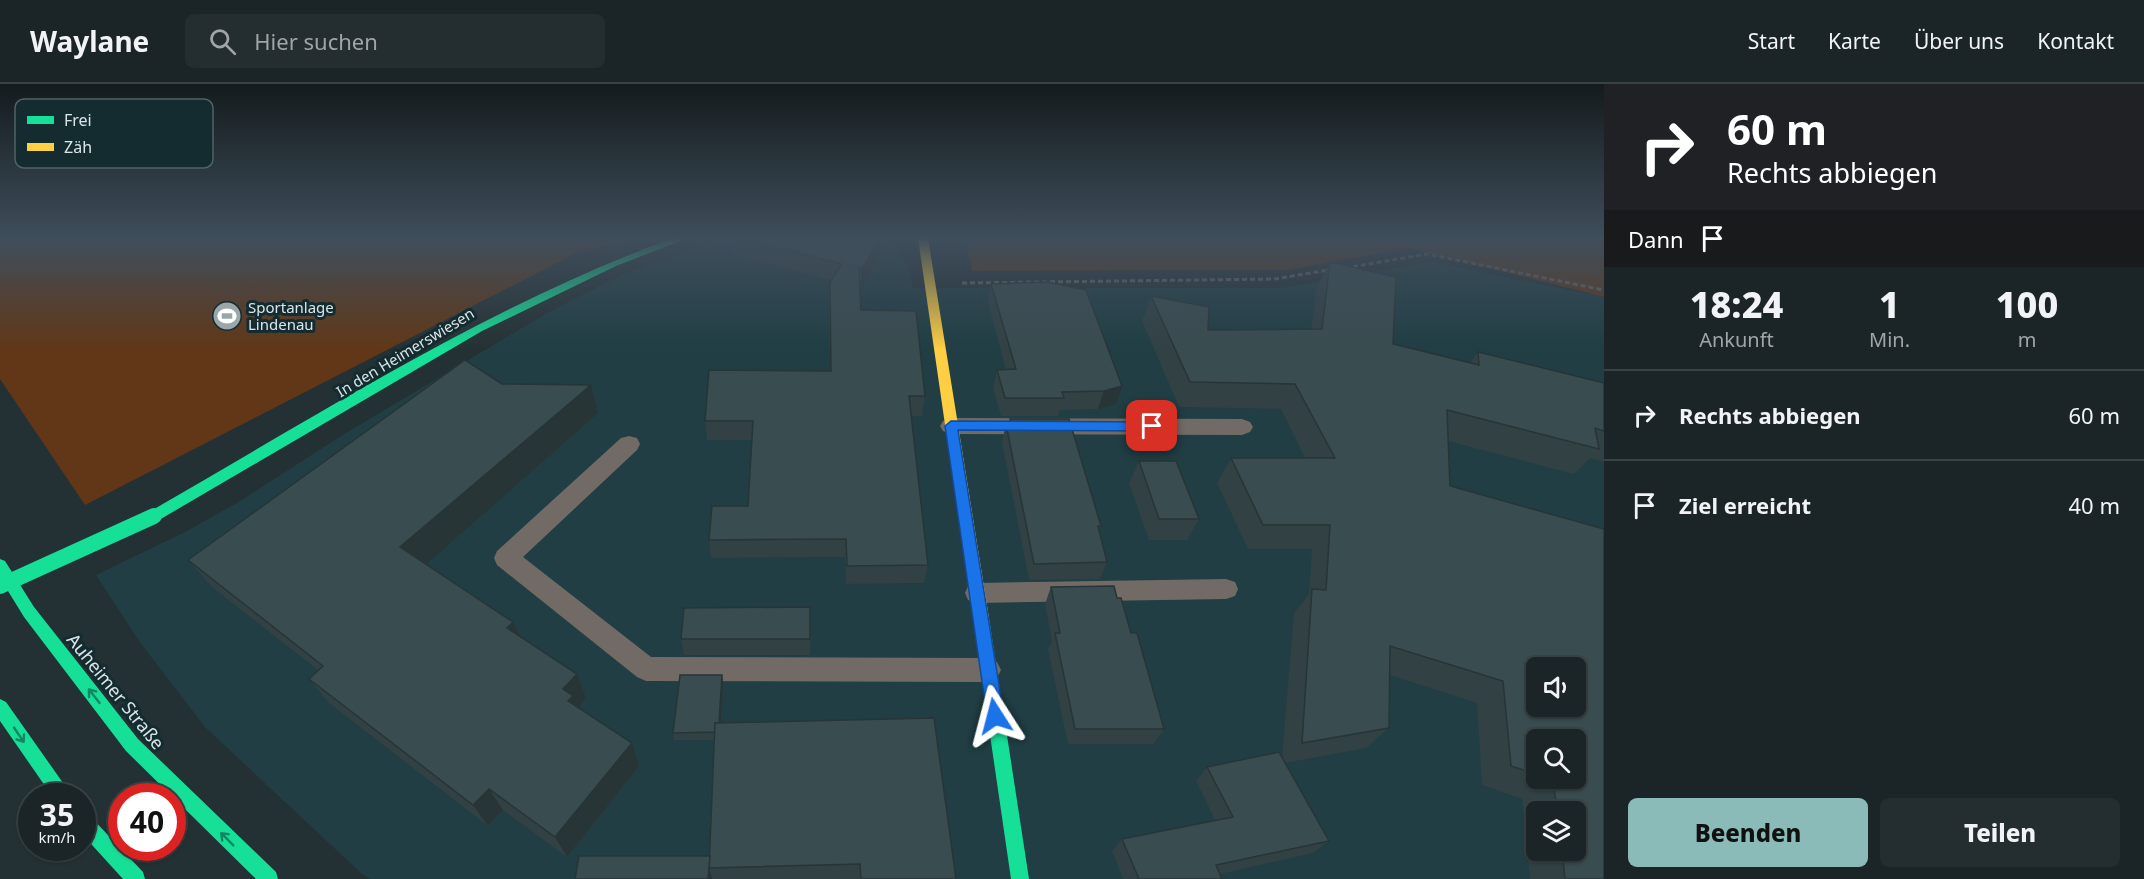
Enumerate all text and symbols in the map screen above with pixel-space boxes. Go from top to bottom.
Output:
search box [185,14,605,68]
text: Waylane [30,22,149,60]
icon: search [206,25,239,58]
text: Hier suchen [254,26,378,56]
text: Start [1748,27,1795,55]
text: Karte [1828,27,1881,55]
text: Über uns [1914,27,2004,55]
text: Kontakt [2037,27,2114,55]
legend [15,99,213,168]
text: 60 m [1727,100,1827,157]
icon: right [1628,108,1706,186]
text: Frei [64,109,92,131]
text: Zäh [64,136,92,158]
text: Rechts abbiegen [1727,154,1937,191]
icon: arrive [1696,222,1729,255]
text: Dann [1628,224,1684,254]
text: 18:24 [1690,280,1783,329]
text: 1 [1879,280,1900,329]
text: 100 [1996,280,2058,329]
place label: Sportanlage Lindenau [248,297,334,334]
sports icon: Sportanlage Lindenau [211,300,243,332]
street label: In den Heimerswiesen [332,303,478,401]
text: Ankunft [1699,326,1774,353]
text: Min. [1869,326,1910,353]
text: m [2018,326,2036,353]
icon: right [1628,399,1661,432]
pin [1126,400,1177,451]
text: Rechts abbiegen [1679,400,1861,430]
text: 60 m [2069,400,2120,430]
icon: arrive [1135,409,1168,442]
icon: arrive [1628,489,1661,522]
text: Ziel erreicht [1679,490,1811,520]
text: 40 m [2069,490,2120,520]
street label: Auheimer Straße [62,628,170,754]
map controls [1526,657,1586,861]
button: sound [1526,657,1586,717]
position arrow [963,684,1027,748]
one-way arrow [88,688,101,704]
one-way arrow [13,726,25,743]
button: search [1526,729,1586,789]
speed limit sign: 40 [108,783,186,861]
text: 35 [40,794,74,835]
button: Beenden [1628,798,1868,867]
button: Teilen [1880,798,2120,867]
button: layers [1526,801,1586,861]
text: km/h [39,827,75,847]
one-way arrow [219,831,234,846]

